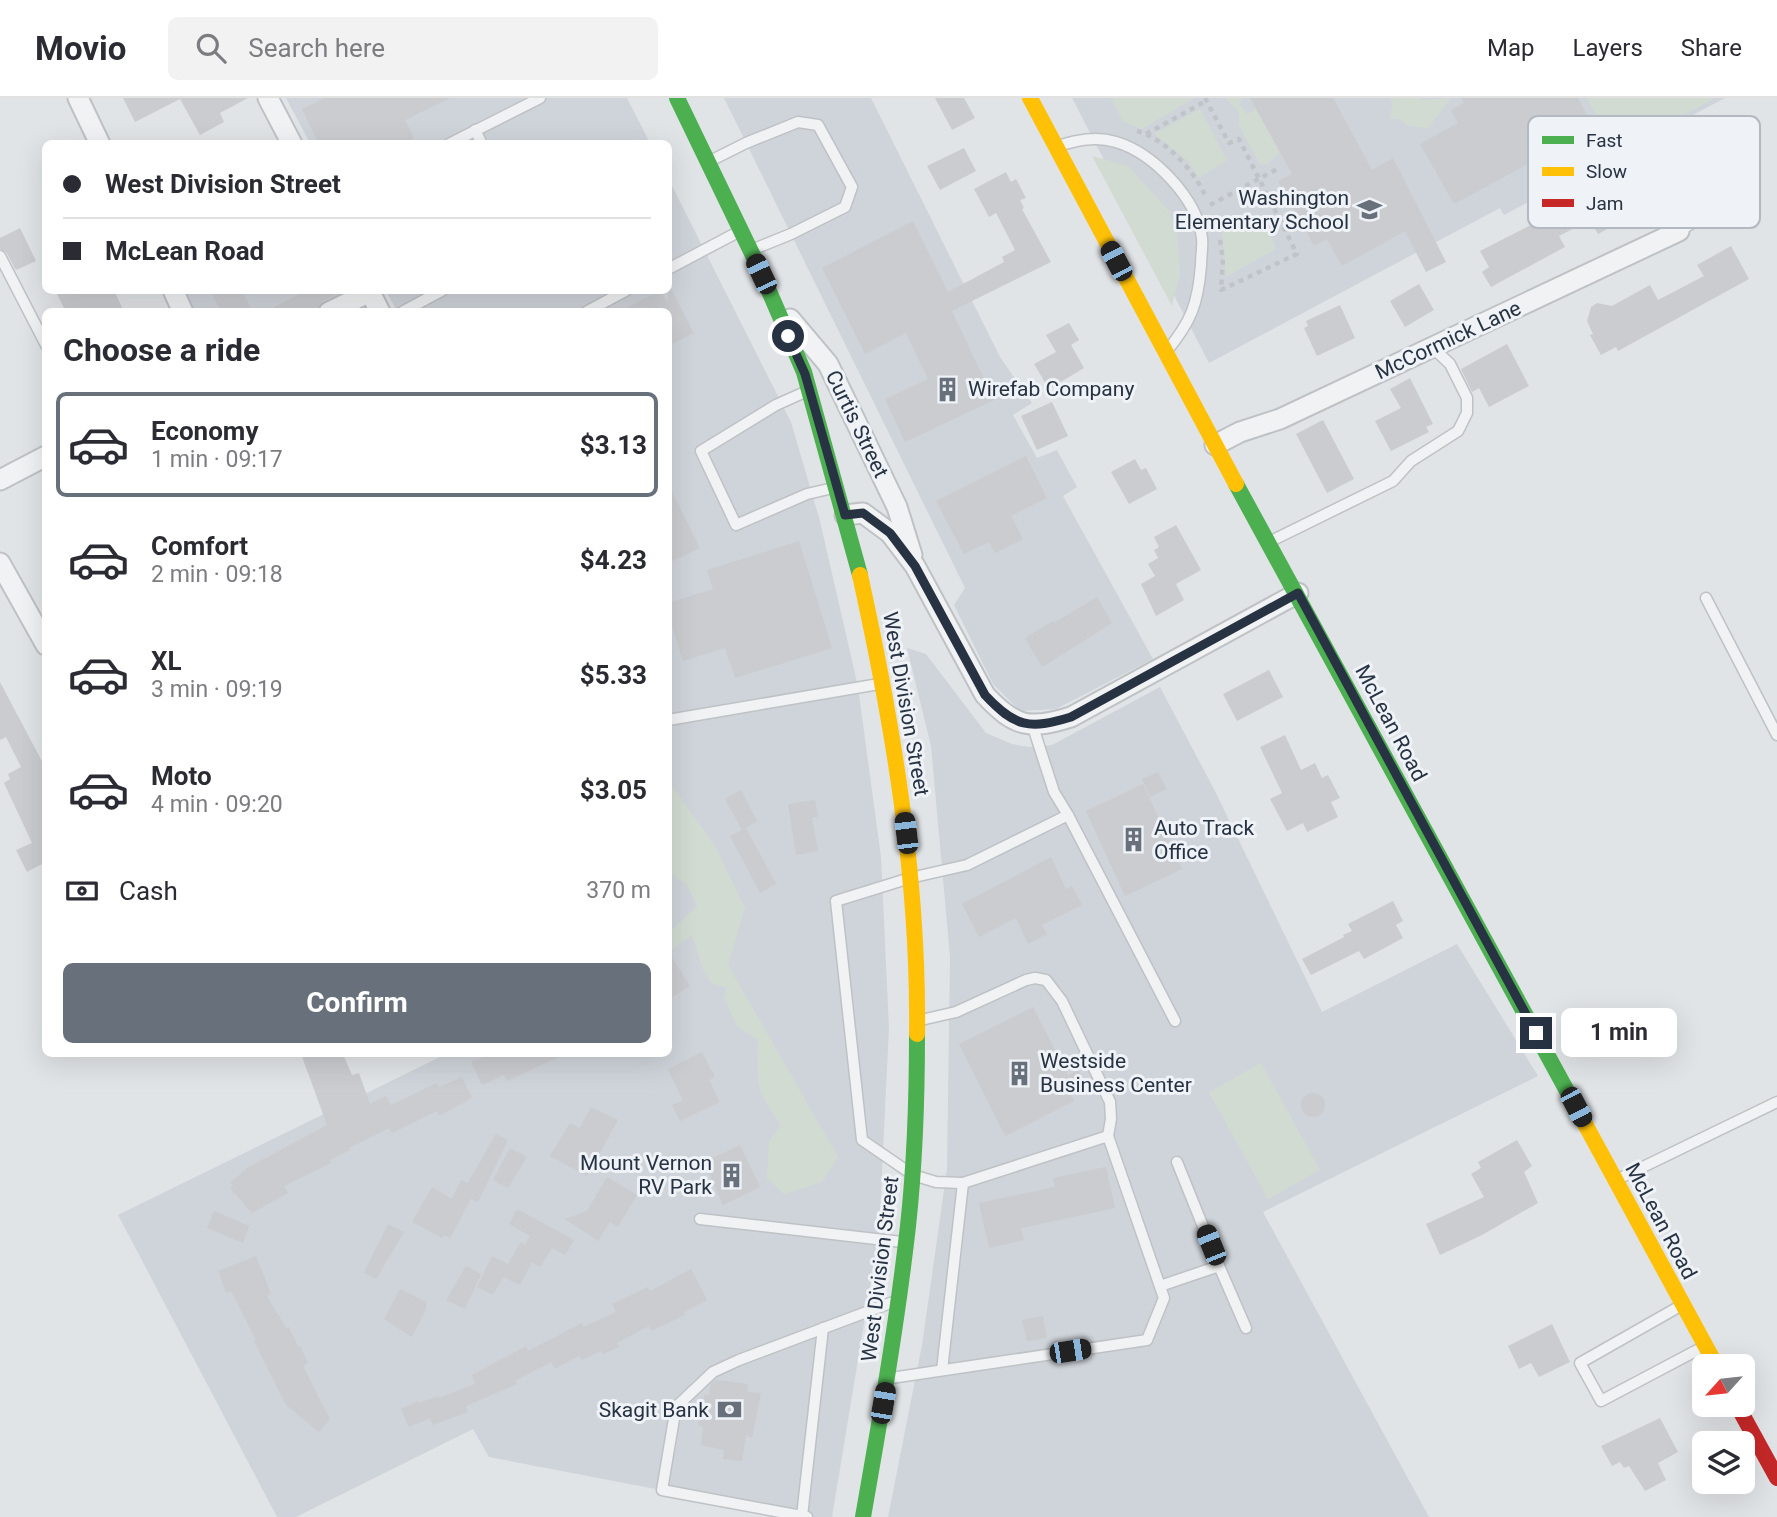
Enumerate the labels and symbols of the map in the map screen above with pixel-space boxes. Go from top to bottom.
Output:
legend [1528,116,1760,228]
text: Fast [1586,129,1623,152]
text: Slow [1586,160,1627,183]
place label: Washington Elementary School [1175,186,1349,234]
text: Jam [1586,192,1623,215]
school or university icon: Washington Elementary School [1355,196,1383,224]
car [1097,238,1136,284]
car [743,251,780,297]
street label: McCormick Lane [1371,296,1525,384]
route start [772,320,804,352]
street label: Curtis Street [821,366,893,482]
building icon: Wirefab Company [934,375,962,403]
place label: Wirefab Company [968,377,1134,401]
street label: West Division Street [878,610,934,798]
street label: McLean Road [1350,661,1432,785]
car [894,811,919,855]
place label: Auto Track Office [1154,816,1254,864]
building icon: Auto Track Office [1120,826,1148,854]
callout: 1 min [1560,1009,1676,1058]
route end [1520,1017,1552,1049]
place label: Westside Business Center [1040,1049,1192,1097]
building icon: Westside Business Center [1006,1059,1034,1087]
car [1557,1084,1596,1130]
place label: Mount Vernon RV Park [580,1151,712,1199]
street label: McLean Road [1620,1159,1702,1283]
building icon: Mount Vernon RV Park [718,1161,746,1189]
street label: West Division Street [857,1175,903,1363]
car [1194,1222,1229,1268]
car [1048,1337,1093,1365]
north arrow [1692,1354,1755,1418]
car [870,1380,897,1426]
bank icon: Skagit Bank [715,1396,743,1424]
place label: Skagit Bank [599,1398,709,1422]

